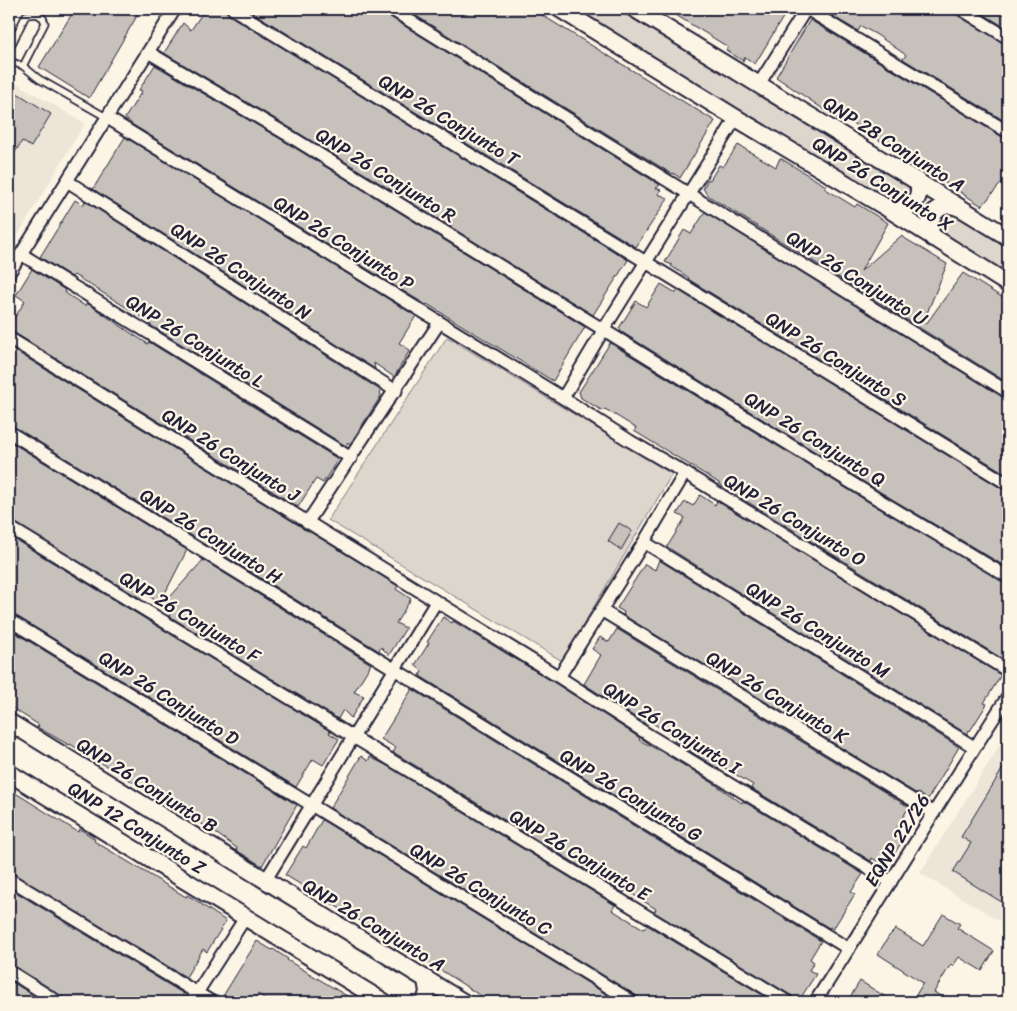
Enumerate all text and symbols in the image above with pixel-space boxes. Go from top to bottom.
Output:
street label: QNP 26 Conjunto T [372,65,527,176]
street label: QNP 28 Conjunto A [816,87,972,201]
street label: QNP 26 Conjunto R [309,118,463,232]
street label: QNP 26 Conjunto X [806,127,961,241]
street label: QNP 26 Conjunto P [267,186,421,300]
street label: QNP 26 Conjunto N [164,213,318,329]
street label: QNP 26 Conjunto U [780,221,935,335]
street label: QNP 26 Conjunto L [119,285,271,397]
street label: QNP 26 Conjunto S [759,302,913,416]
street label: QNP 26 Conjunto Q [738,382,892,496]
street label: QNP 26 Conjunto J [155,399,308,511]
street label: QNP 26 Conjunto O [717,464,873,576]
street label: QNP 26 Conjunto H [133,479,289,593]
street label: QNP 26 Conjunto F [113,562,267,673]
street label: QNP 26 Conjunto M [739,572,897,688]
street label: QNP 26 Conjunto D [92,641,246,755]
street label: QNP 26 Conjunto K [700,641,856,753]
street label: QNP 26 Conjunto I [597,672,748,784]
street label: QNP 26 Conjunto B [70,728,224,842]
street label: QNP 26 Conjunto G [553,739,709,851]
street label: QNP 12 Conjunto Z [61,772,213,884]
street label: EQNP 22/26 [855,787,939,893]
street label: QNP 26 Conjunto E [503,800,658,911]
street label: QNP 26 Conjunto C [403,833,559,945]
street label: QNP 26 Conjunto A [296,869,452,981]

